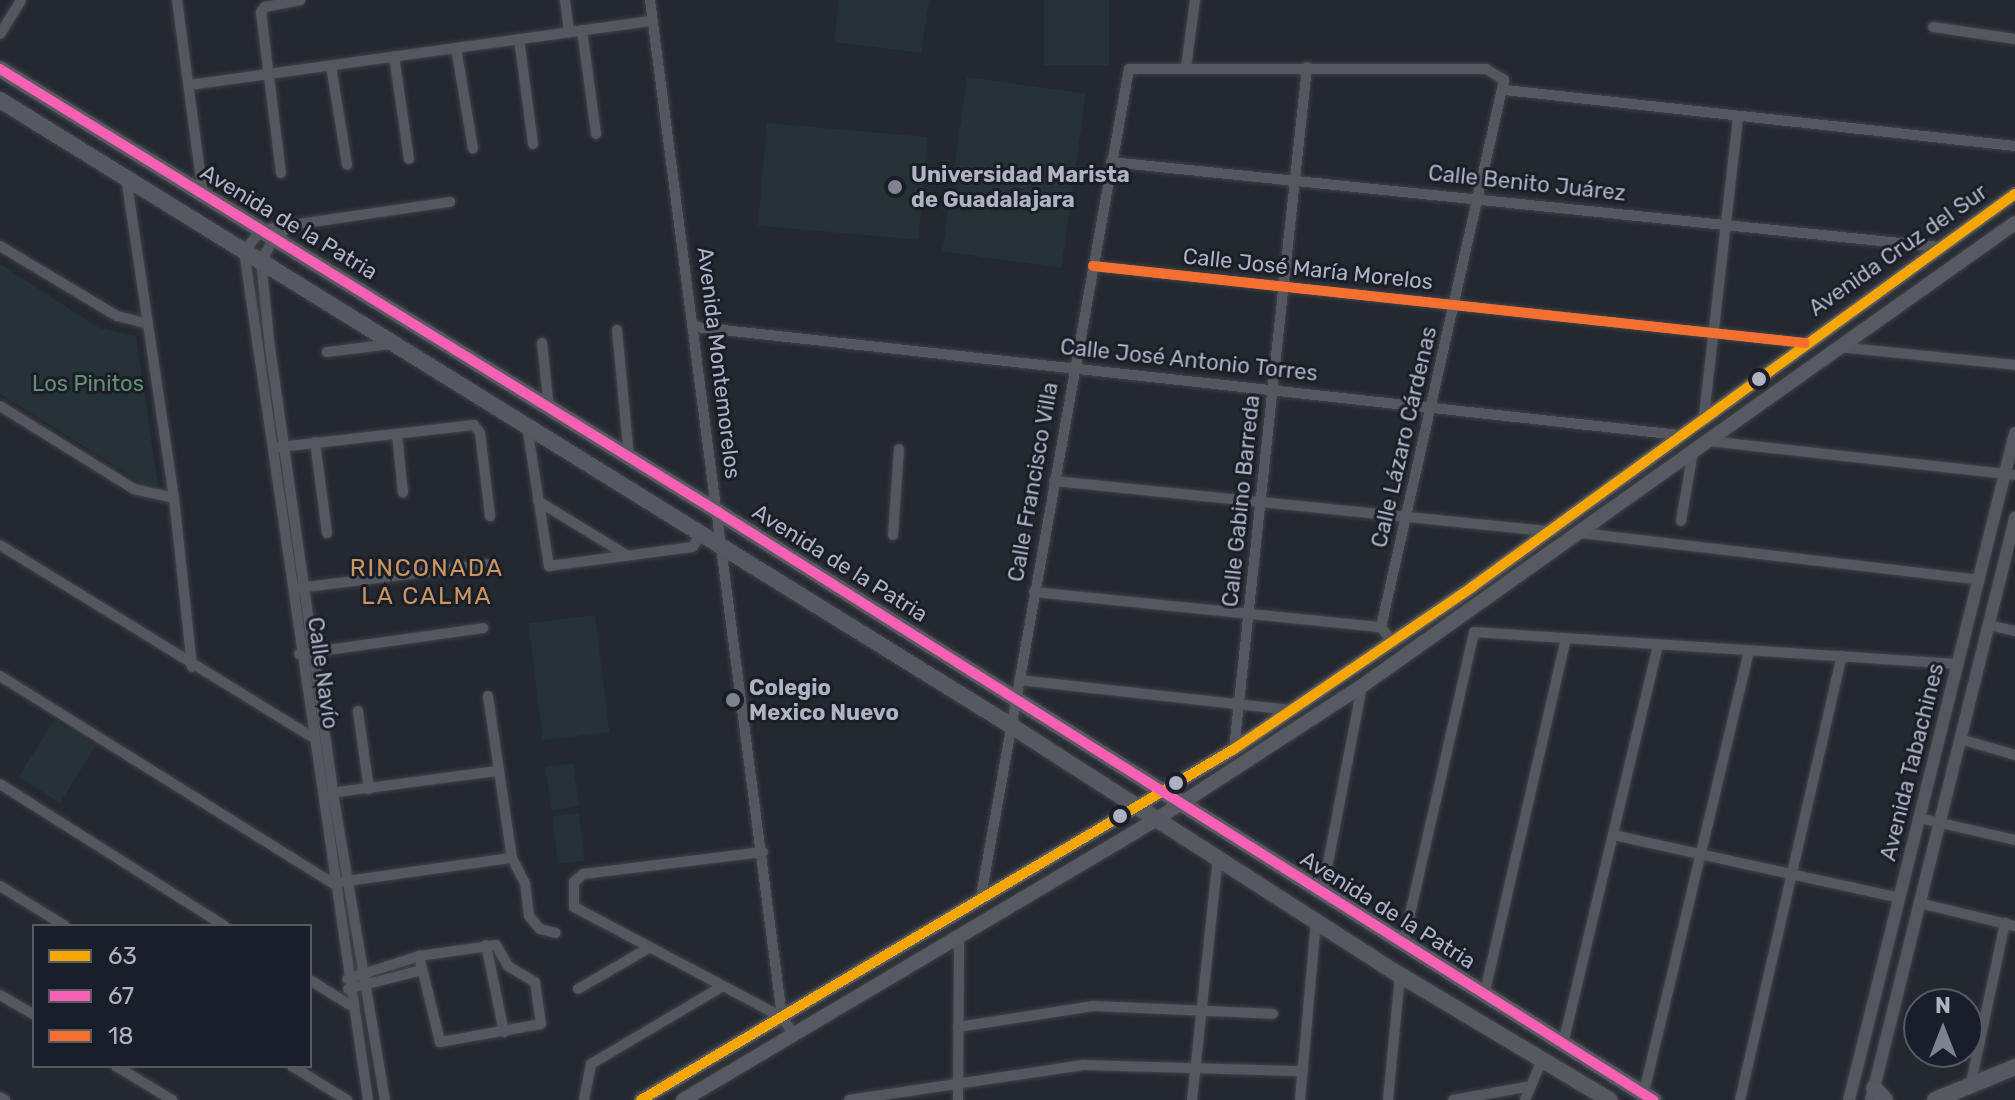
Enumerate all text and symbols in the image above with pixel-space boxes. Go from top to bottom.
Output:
street label: Avenida de la Patria [196,159,382,285]
street label: Calle Benito Juárez [1427,160,1627,206]
place label: Universidad Marista de Guadalajara [911,161,1130,212]
marker: Universidad Marista de Guadalajara [886,178,904,196]
street label: Avenida Cruz del Sur [1804,178,1992,322]
street label: Calle José María Morelos [1182,243,1434,295]
street label: Avenida Montemorelos [692,246,746,480]
street label: Calle Lázaro Cárdenas [1366,324,1442,550]
street label: Calle José Antonio Torres [1058,333,1320,387]
park label: Los Pinitos [32,371,144,397]
unlabelled marker [1751,371,1767,387]
street label: Calle Francisco Villa [1002,380,1064,584]
street label: Calle Gabino Barreda [1217,394,1265,608]
street label: Avenida de la Patria [748,498,932,628]
district label: RINCONADA LA CALMA [350,555,504,611]
street label: Calle Navío [302,615,344,731]
street label: Avenida Tabachines [1875,660,1949,864]
place label: Colegio Mexico Nuevo [749,674,899,726]
marker: Colegio Mexico Nuevo [724,691,742,709]
unlabelled marker [1168,775,1184,791]
unlabelled marker [1112,808,1128,824]
street label: Avenida de la Patria [1296,845,1480,975]
legend [32,924,312,1068]
text: 63 [108,942,137,970]
text: 67 [108,982,134,1010]
north arrow [1903,988,1983,1068]
text: N [1935,992,1951,1019]
text: 18 [108,1022,134,1050]

